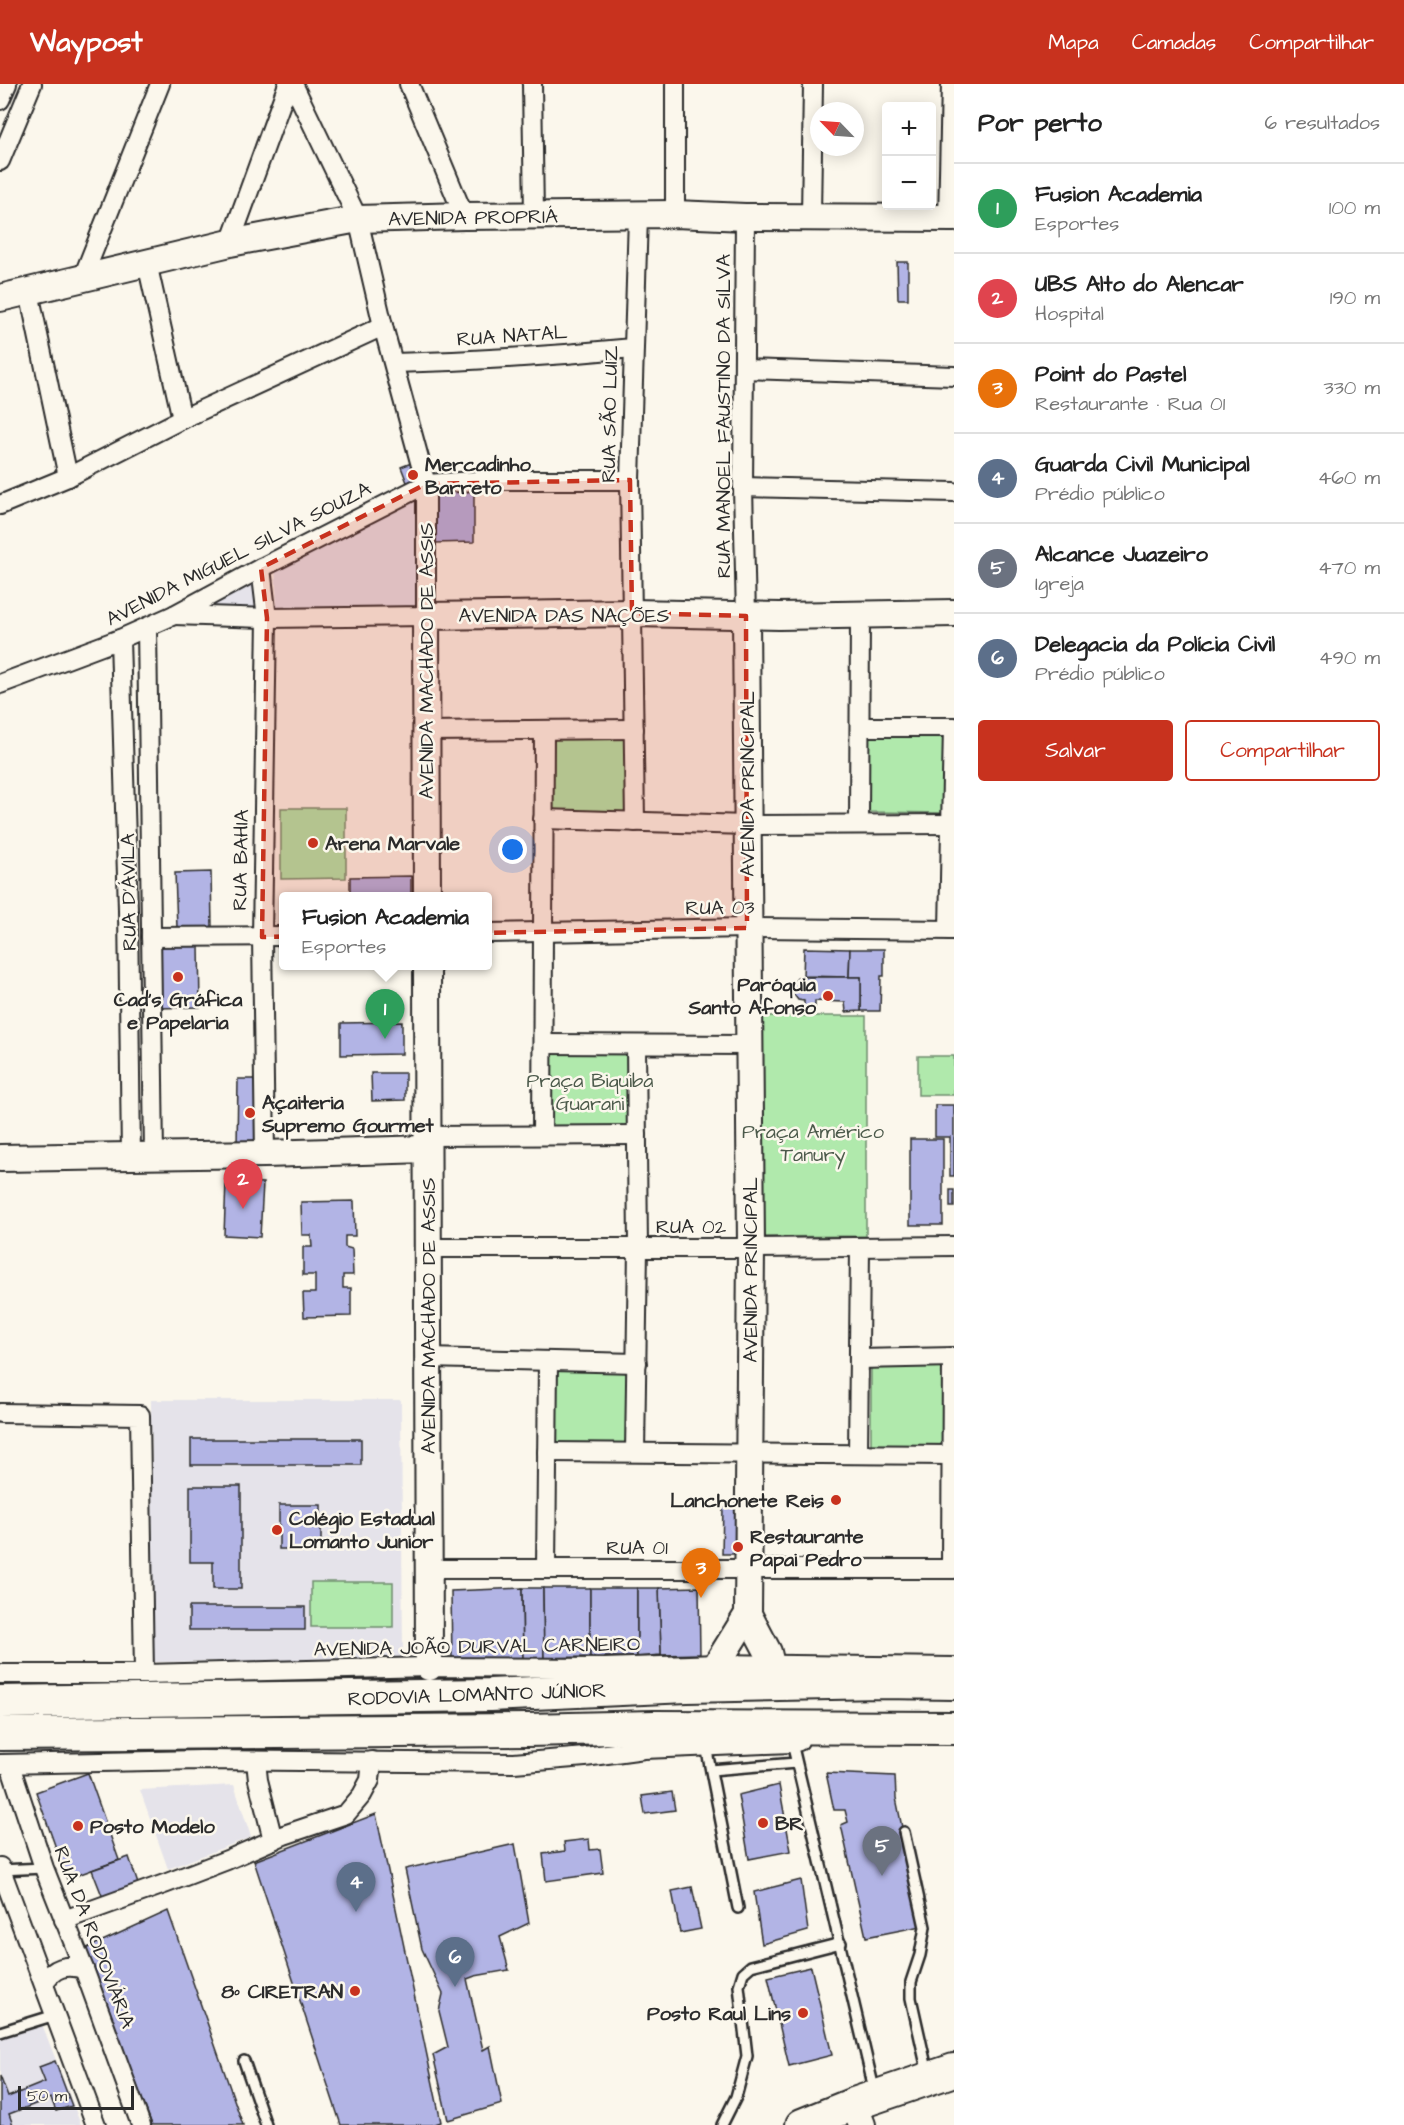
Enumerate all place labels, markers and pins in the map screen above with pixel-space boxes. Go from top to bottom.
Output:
place label: Mercadinho Barreto [425,451,531,502]
marker: Mercadinho Barreto [406,468,420,482]
place label: Arena Marvale [325,830,460,858]
marker: Arena Marvale [306,836,320,850]
marker: Cad's Gráfica e Papelaria [171,970,185,984]
place label: Paróquia Santo Afonso [687,971,817,1022]
place label: Cad's Gráfica e Papelaria [114,986,243,1037]
marker: Paróquia Santo Afonso [821,989,835,1003]
pin: 1 [366,990,404,1039]
place label: Açaiteria Supremo Gourmet [261,1089,434,1140]
marker: Açaiteria Supremo Gourmet [243,1106,257,1120]
pin: 2 [224,1160,262,1209]
place label: Lanchonete Reis [670,1487,824,1515]
marker: Lanchonete Reis [829,1493,843,1507]
place label: Colégio Estadual Lomanto Junior [289,1505,435,1556]
marker: Colégio Estadual Lomanto Junior [270,1523,284,1537]
place label: Restaurante Papai Pedro [750,1523,864,1574]
marker: Restaurante Papai Pedro [731,1540,745,1554]
pin: 3 [682,1548,720,1598]
place label: BR [775,1810,803,1838]
place label: Posto Modelo [90,1813,215,1841]
marker: BR [756,1816,770,1830]
marker: Posto Modelo [71,1819,85,1833]
pin: 5 [862,1826,902,1876]
pin: 4 [336,1862,376,1912]
pin: 6 [436,1938,474,1987]
place label: 8º CIRETRAN [221,1978,343,2006]
marker: 8º CIRETRAN [348,1984,362,1998]
place label: Posto Raul Lins [647,2000,791,2028]
marker: Posto Raul Lins [796,2006,810,2020]

